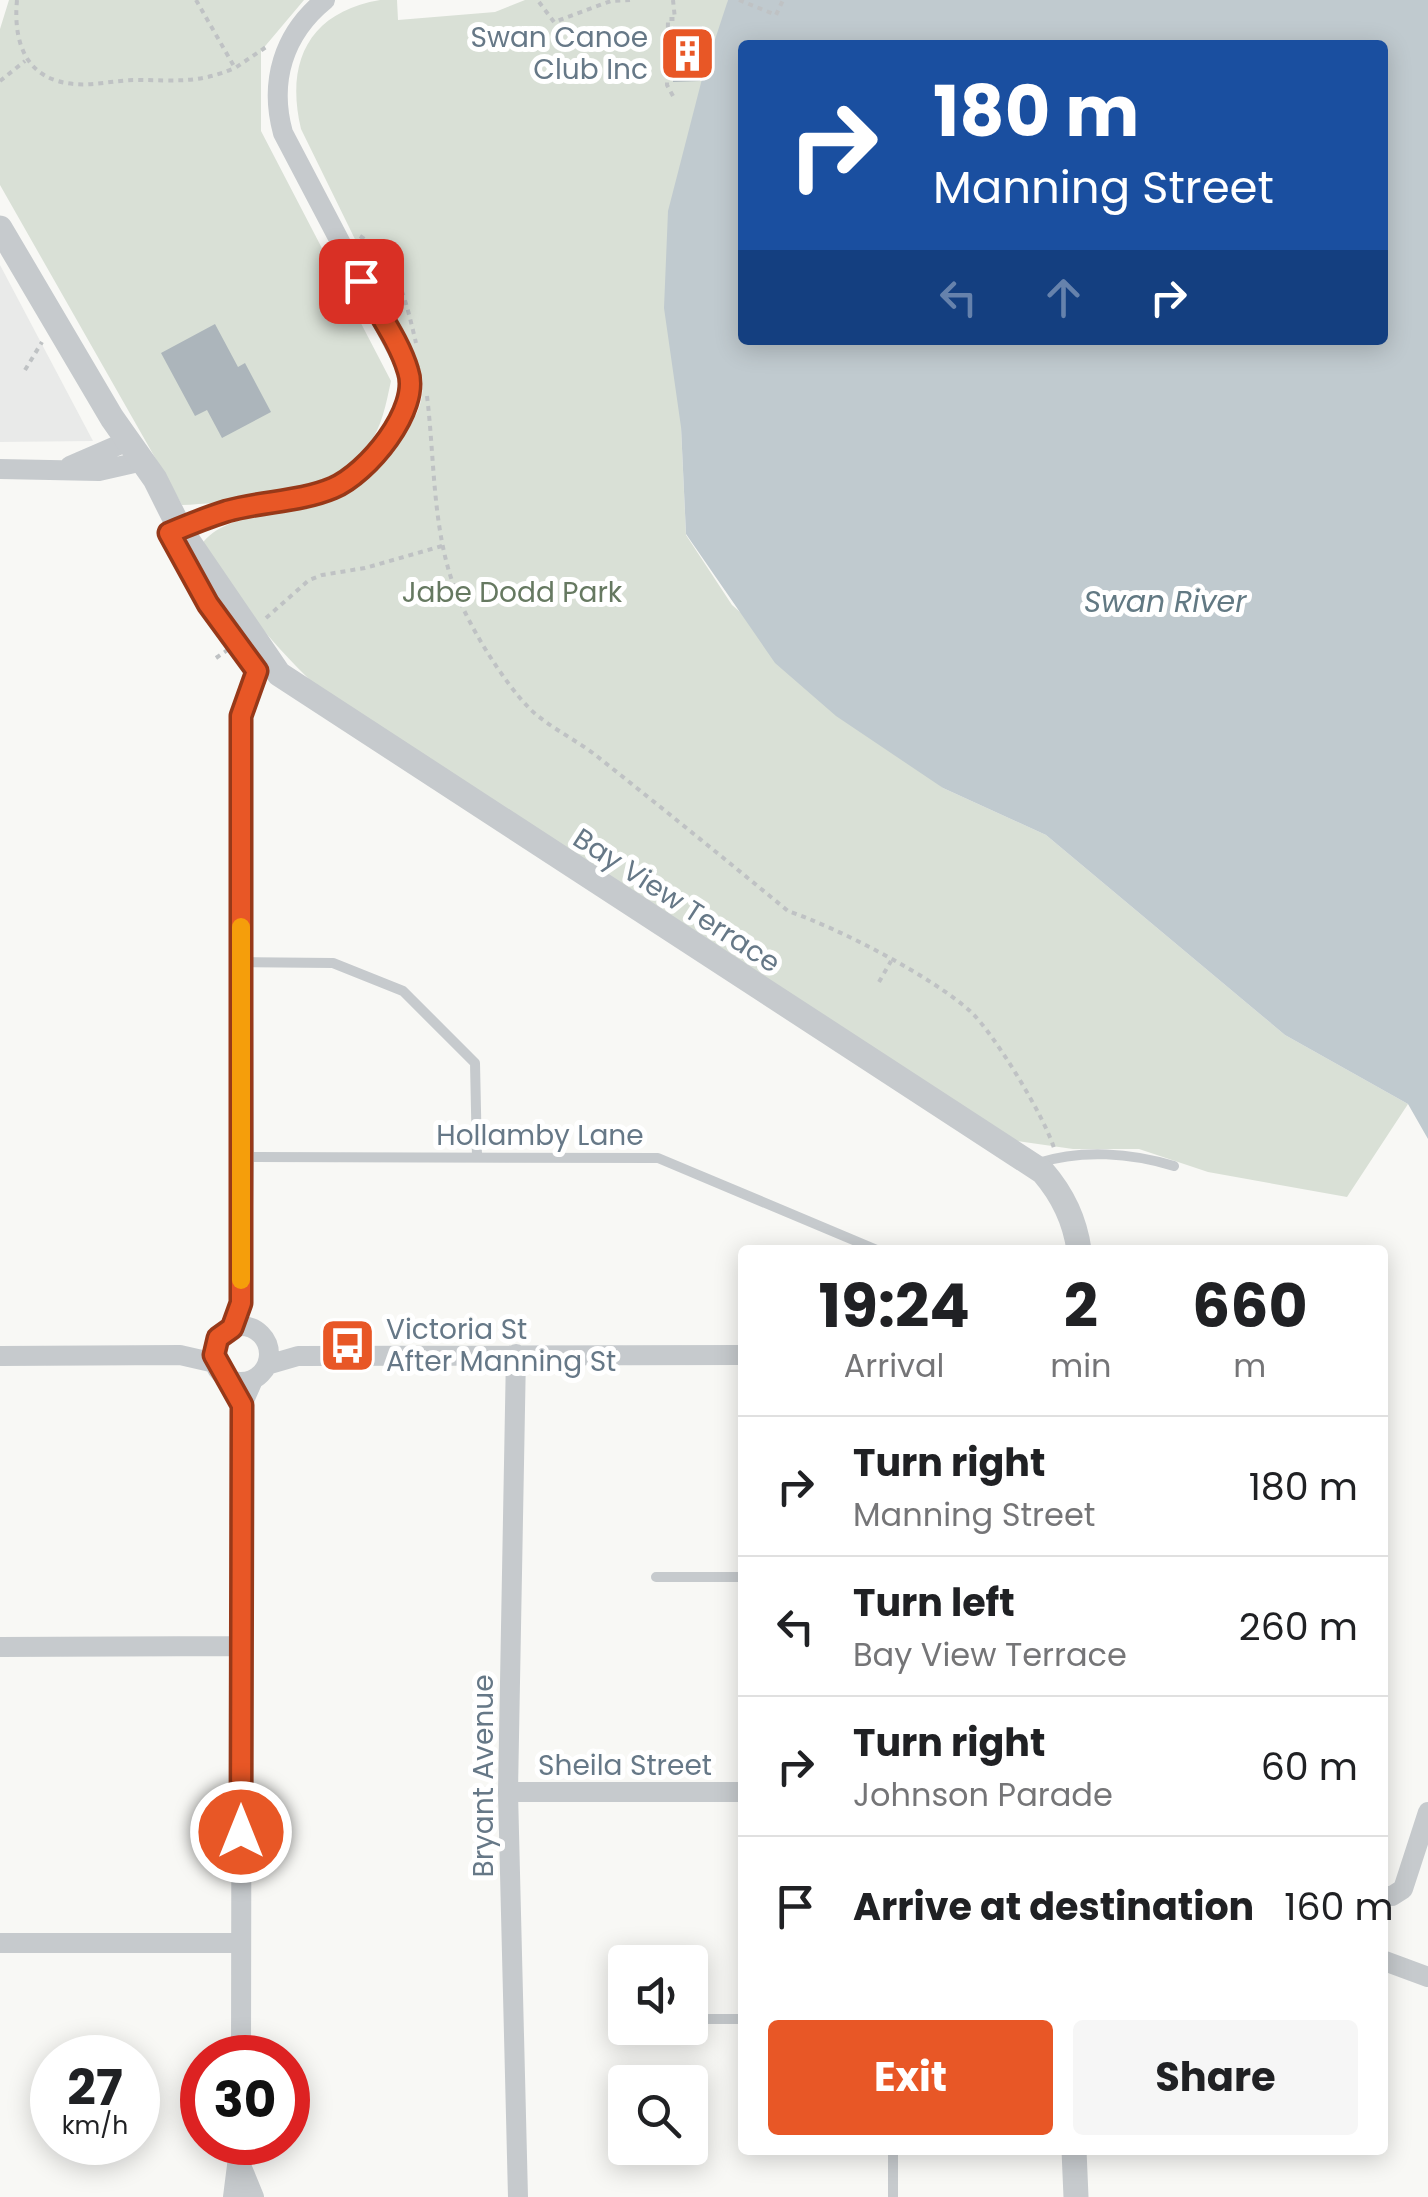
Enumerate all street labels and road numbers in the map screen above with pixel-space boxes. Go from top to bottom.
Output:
street label: Bay View Terrace [566,819,788,982]
street label: Hollamby Lane [436,1116,644,1155]
street label: Bryant Avenue [464,1674,503,1878]
street label: Sheila Street [538,1746,712,1785]

